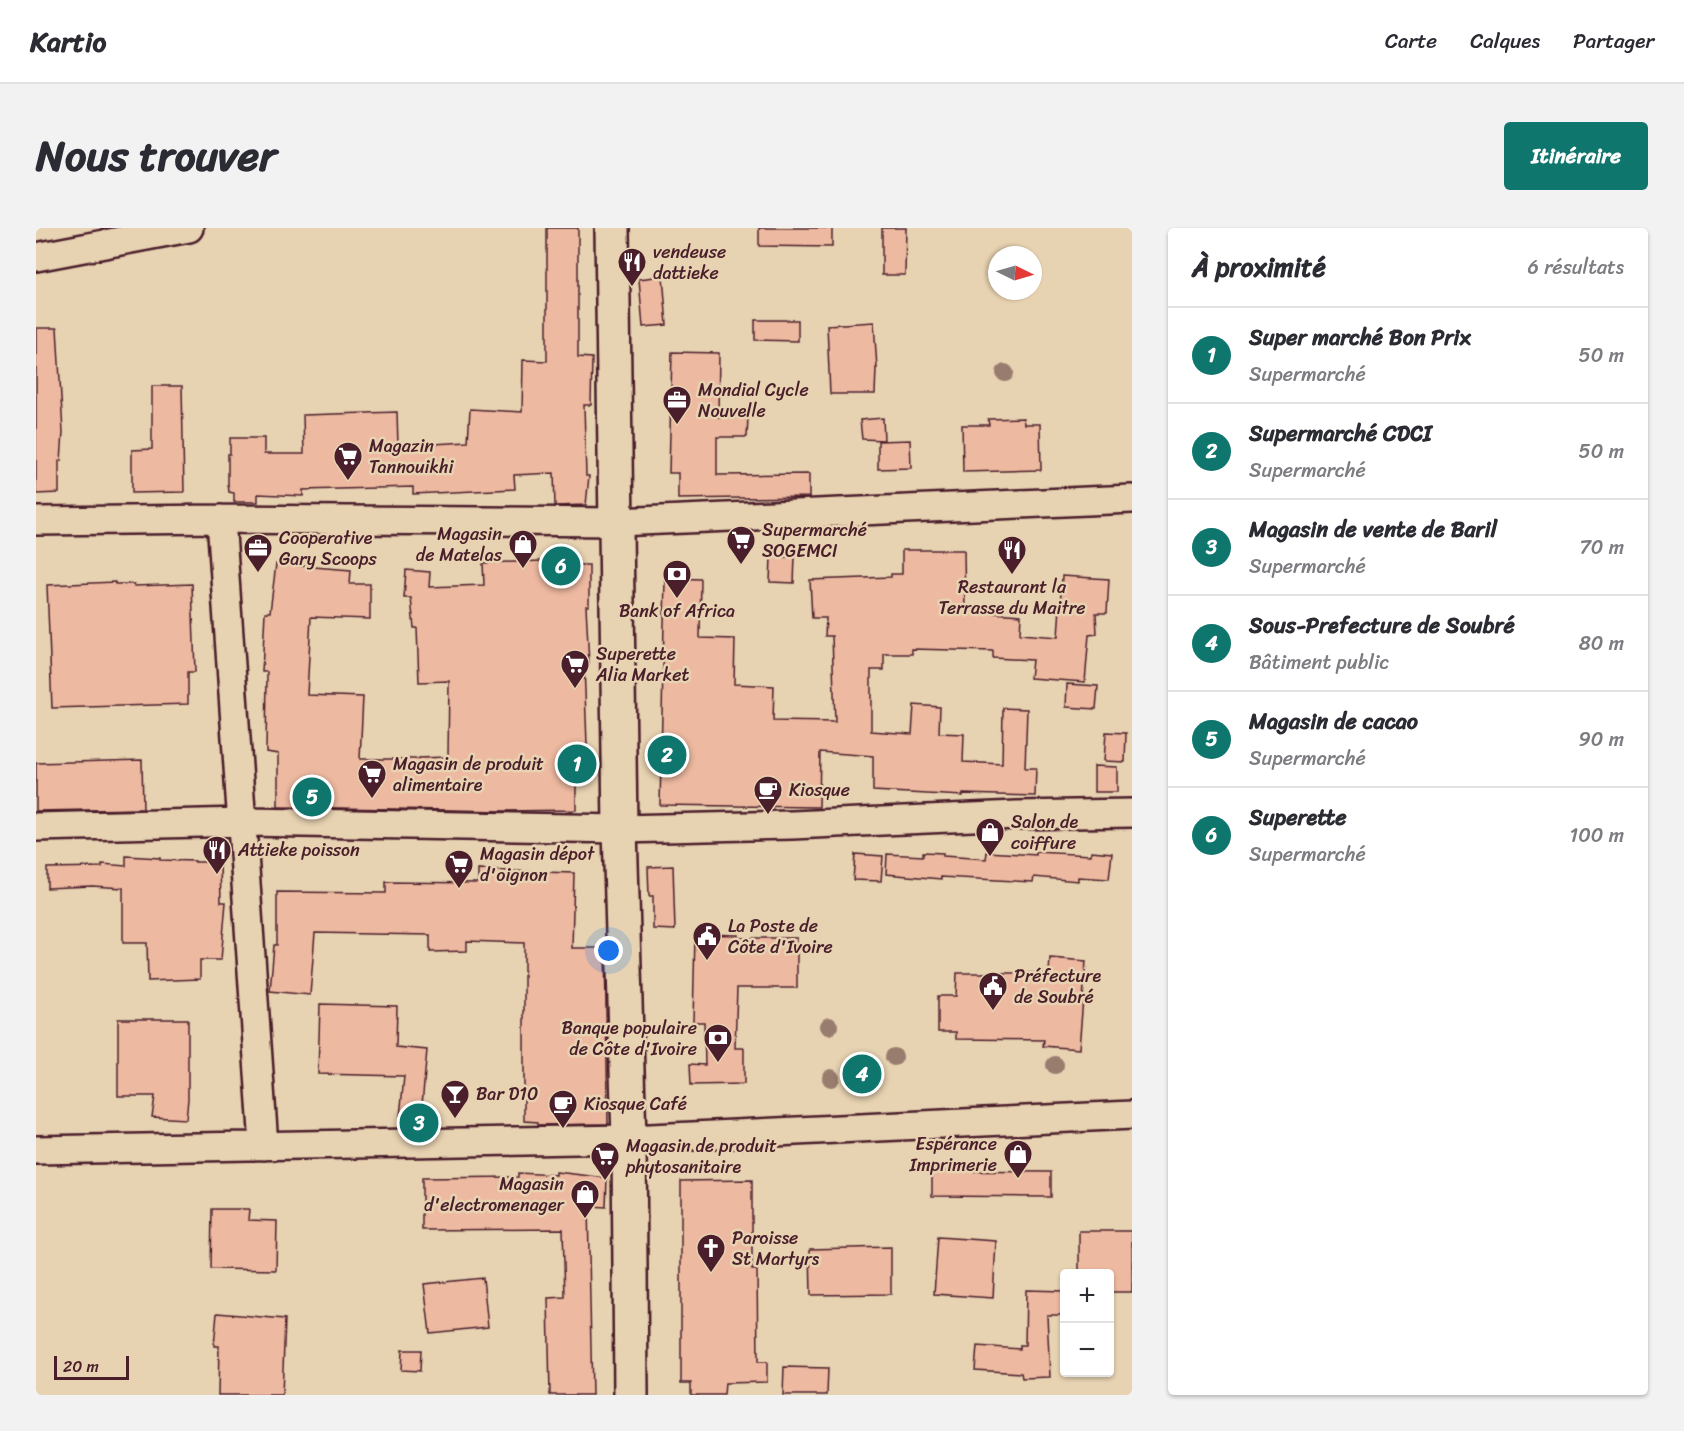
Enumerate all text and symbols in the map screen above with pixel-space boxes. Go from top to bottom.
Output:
text: Kartio [30,17,106,66]
text: Carte [1385,22,1437,60]
text: Calques [1470,22,1540,60]
text: Partager [1573,22,1654,60]
text: Nous trouver [36,119,276,193]
button: Itinéraire [1504,122,1648,190]
place label: vendeuse dattieke [653,236,726,289]
text: À proximité [1192,244,1326,290]
restaurant icon: vendeuse dattieke [616,246,648,288]
north arrow [988,246,1042,300]
text: 6 résultats [1528,250,1624,285]
text: Super marché Bon Prix [1249,318,1471,357]
text: 1 [1207,338,1216,373]
text: 50 m [1579,338,1624,373]
text: Supermarché [1249,357,1366,392]
place label: Mondial Cycle Nouvelle [698,374,809,427]
office icon: Mondial Cycle Nouvelle [661,384,693,426]
text: Supermarché CDCI [1249,414,1432,453]
place label: Magazin Tannouikhi [369,430,455,483]
text: 2 [1206,434,1217,469]
text: 50 m [1579,434,1624,469]
supermarket icon: Magazin Tannouikhi [332,440,364,482]
text: Supermarché [1249,453,1366,488]
text: Magasin de vente de Baril [1249,510,1497,549]
place label: Supermarché SOGEMCI [762,514,867,567]
place label: Magasin de Matelas [416,518,503,571]
place label: Cooperative Gary Scoops [279,522,377,575]
supermarket icon: Supermarché SOGEMCI [725,524,757,566]
shop icon: Magasin de Matelas [507,528,539,570]
text: 3 [1206,530,1217,565]
text: 70 m [1579,530,1624,565]
office icon: Cooperative Gary Scoops [242,532,274,574]
restaurant icon: Restaurant la Terrasse du Maitre [996,534,1028,576]
pin: 6 [542,544,580,588]
text: Supermarché [1249,549,1366,584]
bank icon: Bank of Africa [661,558,693,600]
place label: Restaurant la Terrasse du Maitre [939,571,1085,624]
place label: Bank of Africa [619,595,735,627]
text: Sous-Prefecture de Soubré [1249,606,1515,645]
text: 4 [1205,626,1218,661]
text: 80 m [1579,626,1624,661]
place label: Superette Alia Market [595,638,690,691]
text: Bâtiment public [1249,645,1390,680]
supermarket icon: Superette Alia Market [559,648,591,690]
text: Magasin de cacao [1249,702,1418,741]
text: 5 [1205,722,1218,757]
text: 90 m [1579,722,1624,757]
pin: 2 [648,732,686,778]
text: Supermarché [1249,741,1366,776]
pin: 1 [558,742,596,786]
place label: Magasin de produit alimentaire [393,748,544,801]
supermarket icon: Magasin de produit alimentaire [356,758,388,800]
pin: 5 [292,774,332,820]
cafe icon: Kiosque [752,774,784,816]
place label: Kiosque [789,774,850,806]
text: Superette [1249,798,1347,837]
place label: Salon de coiffure [1011,806,1078,859]
shop icon: Salon de coiffure [974,816,1006,858]
text: 6 [1206,818,1217,853]
text: 100 m [1570,818,1624,853]
restaurant icon: Attieke poisson [201,834,233,876]
place label: Attieke poisson [237,834,360,866]
text: Supermarché [1249,837,1366,872]
place label: Magasin dépot d'oignon [480,838,595,891]
supermarket icon: Magasin dépot d'oignon [443,848,475,890]
place label: La Poste de Côte d'Ivoire [728,910,833,963]
public building icon: La Poste de Côte d'Ivoire [691,920,723,962]
your location [594,936,623,965]
place label: Préfecture de Soubré [1014,960,1101,1013]
public building icon: Préfecture de Soubré [977,970,1009,1012]
place label: Banque populaire de Côte d'Ivoire [562,1012,697,1065]
bank icon: Banque populaire de Côte d'Ivoire [702,1022,734,1064]
pin: 4 [842,1052,882,1096]
bar icon: Bar D10 [439,1078,471,1120]
place label: Bar D10 [476,1078,538,1110]
cafe icon: Kiosque Café [547,1088,579,1130]
place label: Kiosque Café [584,1088,687,1120]
pin: 3 [400,1100,439,1146]
place label: Espérance Imprimerie [909,1128,997,1181]
place label: Magasin de produit phytosanitaire [625,1130,777,1183]
shop icon: Espérance Imprimerie [1002,1138,1034,1180]
supermarket icon: Magasin de produit phytosanitaire [589,1140,621,1182]
place label: Magasin d'electromenager [424,1168,566,1221]
shop icon: Magasin d'electromenager [569,1178,601,1220]
place label: Paroisse St Martyrs [732,1222,820,1275]
church icon: Paroisse St Martyrs [695,1232,727,1274]
map controls [1060,1269,1114,1377]
button: + [1060,1269,1114,1323]
button: − [1060,1323,1114,1377]
text: 20 m [63,1352,99,1381]
scale bar [54,1353,129,1380]

